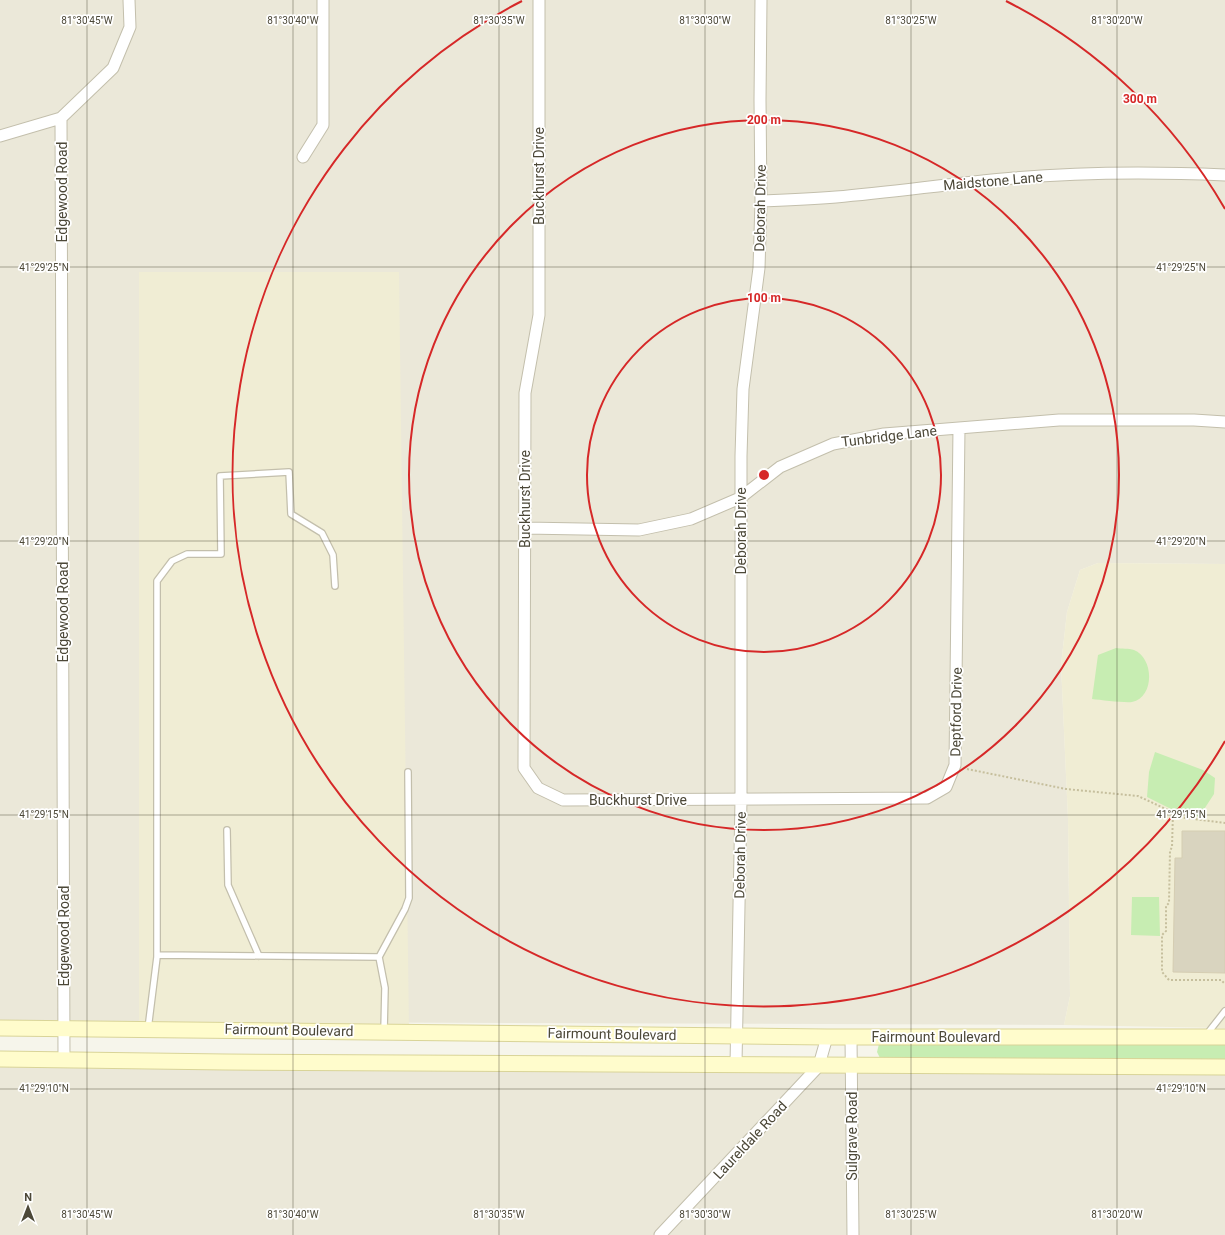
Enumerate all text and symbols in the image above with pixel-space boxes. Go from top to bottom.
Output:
text: 81°30'45"W [61,15,113,26]
text: 81°30'40"W [267,15,319,26]
text: 81°30'35"W [473,15,525,26]
text: 81°30'30"W [679,15,731,26]
text: 81°30'25"W [885,15,937,26]
text: 81°30'20"W [1091,15,1143,26]
text: 300 m [1123,92,1157,106]
text: 200 m [747,113,781,127]
street label: Buckhurst Drive [531,127,547,225]
street label: Edgewood Road [54,142,70,243]
street label: Deborah Drive [751,164,769,252]
street label: Maidstone Lane [943,169,1043,193]
text: 41°29'25"N [19,262,69,273]
text: 41°29'25"N [1156,262,1206,273]
text: 100 m [747,291,781,305]
street label: Tunbridge Lane [840,422,938,450]
street label: Buckhurst Drive [517,450,533,548]
centre of rings [757,468,771,482]
street label: Deborah Drive [733,487,749,575]
text: 41°29'20"N [19,536,69,547]
text: 41°29'20"N [1156,536,1206,547]
street label: Edgewood Road [55,562,71,663]
street label: Deptford Drive [947,667,965,757]
street label: Buckhurst Drive [589,792,687,808]
text: 41°29'15"N [19,809,69,820]
text: 41°29'15"N [1156,809,1206,820]
street label: Deborah Drive [731,811,749,899]
street label: Edgewood Road [56,886,72,987]
street label: Fairmount Boulevard [224,1021,354,1039]
street label: Fairmount Boulevard [547,1025,677,1043]
street label: Fairmount Boulevard [871,1029,1001,1045]
text: 41°29'10"N [19,1083,69,1094]
text: 41°29'10"N [1156,1083,1206,1094]
street label: Sulgrave Road [844,1092,860,1181]
street label: Laureldale Road [710,1098,790,1182]
north arrow [8,1187,48,1227]
text: N [24,1191,32,1204]
text: 81°30'45"W [61,1209,113,1220]
text: 81°30'40"W [267,1209,319,1220]
text: 81°30'35"W [473,1209,525,1220]
text: 81°30'30"W [679,1209,731,1220]
text: 81°30'25"W [885,1209,937,1220]
text: 81°30'20"W [1091,1209,1143,1220]

